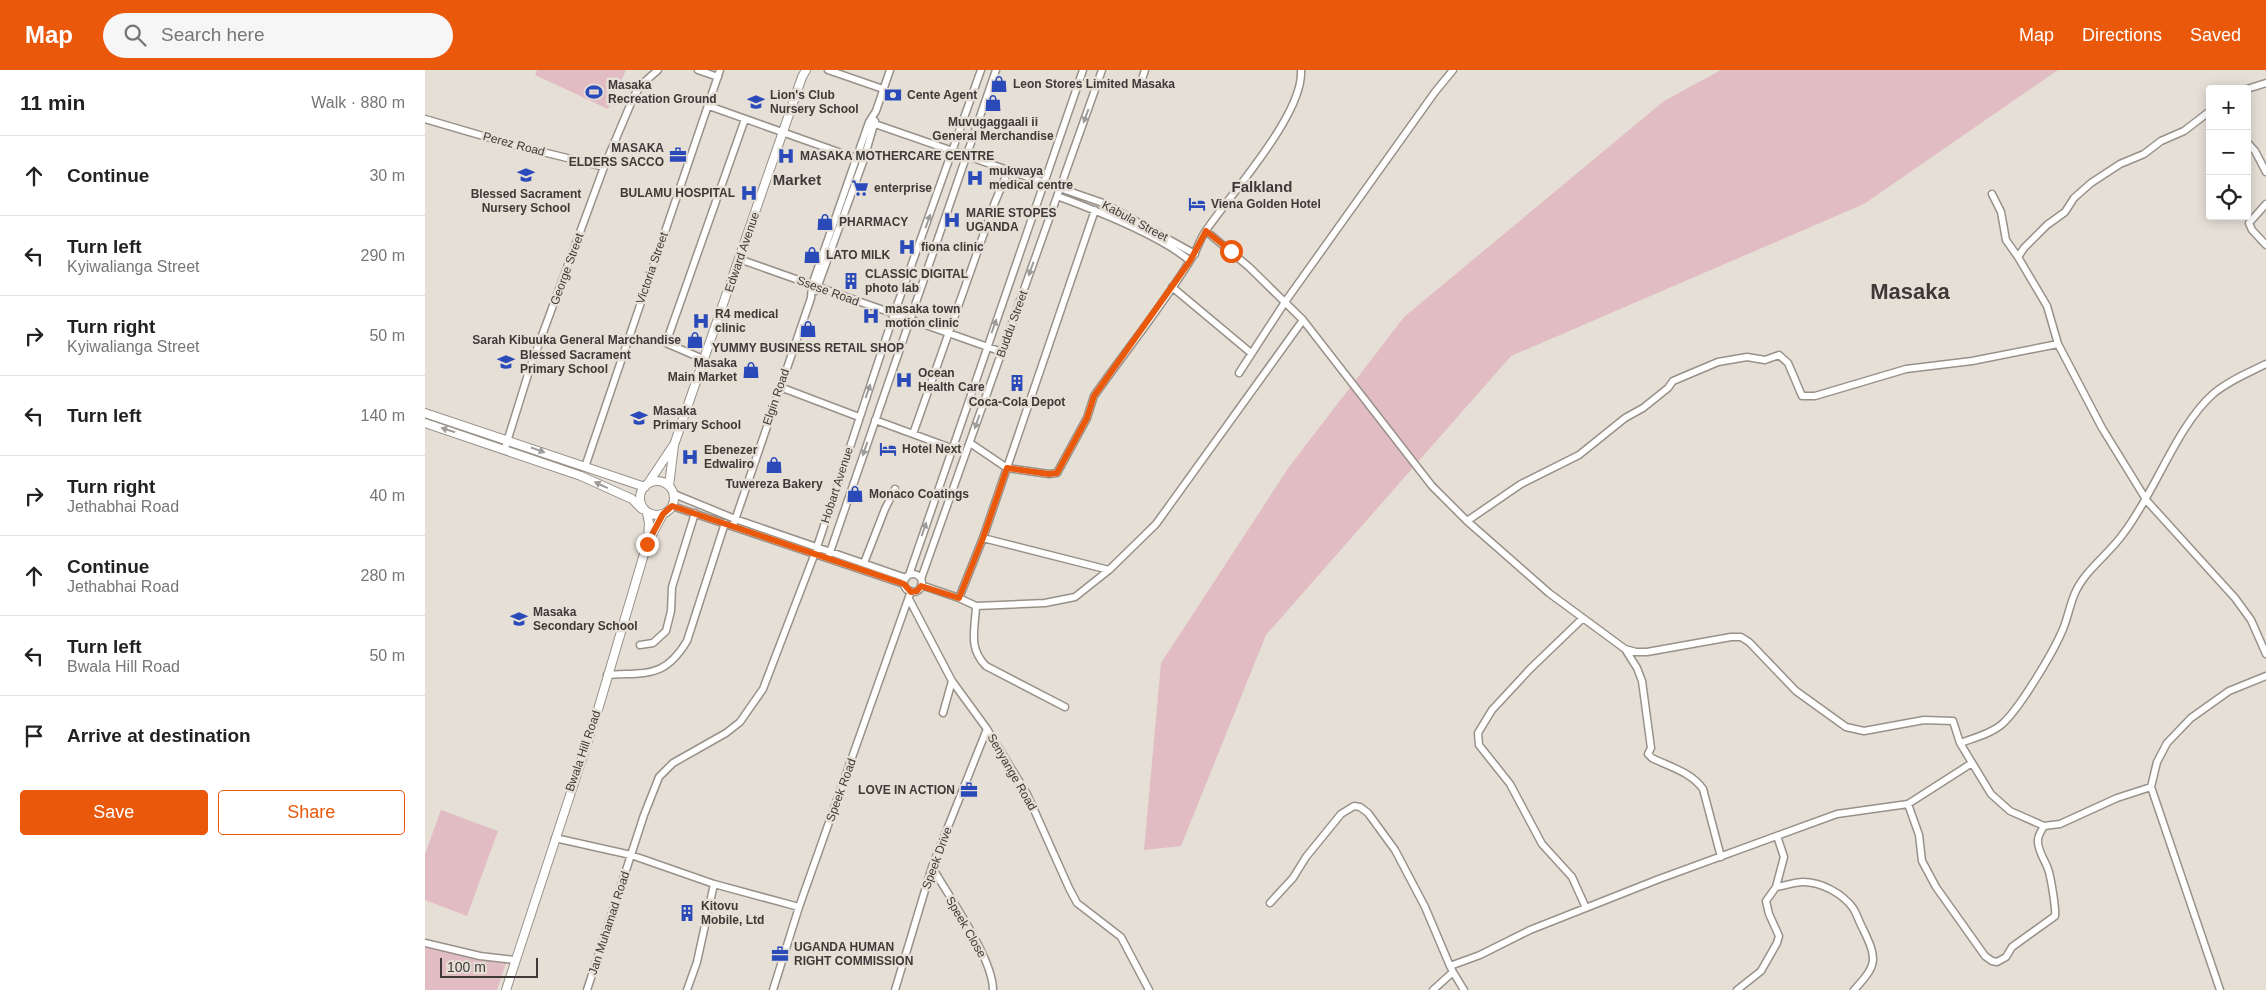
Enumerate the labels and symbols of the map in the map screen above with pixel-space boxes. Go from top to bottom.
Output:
shop icon: Leon Stores Limited Masaka [989,74,1009,94]
place label: Leon Stores Limited Masaka [1013,77,1175,91]
place label: Masaka Recreation Ground [608,78,717,106]
sports icon: Masaka Recreation Ground [584,82,604,102]
bank icon: Cente Agent [883,85,903,105]
place label: Lion's Club Nursery School [770,88,859,116]
place label: Cente Agent [907,88,977,102]
school or university icon: Lion's Club Nursery School [746,92,766,112]
shop icon: Muvugaggaali ii General Merchandise [983,93,1003,113]
one-way arrow [1082,109,1090,124]
place label: Muvugaggaali ii General Merchandise [932,115,1054,143]
street label: Perez Road [482,129,546,159]
place label: MASAKA ELDERS SACCO [569,141,664,169]
office icon: MASAKA ELDERS SACCO [668,145,688,165]
hospital icon: MASAKA MOTHERCARE CENTRE [776,146,796,166]
place label: MASAKA MOTHERCARE CENTRE [800,149,994,163]
place label: mukwaya medical centre [989,164,1073,192]
school or university icon: Blessed Sacrament Nursery School [516,165,536,185]
hospital icon: mukwaya medical centre [965,168,985,188]
district label: Market [773,171,821,188]
supermarket icon: enterprise [850,178,870,198]
district label: Falkland [1232,178,1292,195]
place label: enterprise [874,181,932,195]
hospital icon: BULAMU HOSPITAL [739,183,759,203]
place label: BULAMU HOSPITAL [620,186,735,200]
place label: Blessed Sacrament Nursery School [471,187,581,215]
hotel icon: Viena Golden Hotel [1187,194,1207,214]
place label: Viena Golden Hotel [1211,197,1321,211]
street label: Kabula Street [1100,198,1171,245]
place label: MARIE STOPES UGANDA [966,206,1056,234]
street label: Edward Avenue [722,210,762,294]
hospital icon: MARIE STOPES UGANDA [942,210,962,230]
shop icon: PHARMACY [815,212,835,232]
one-way arrow [925,213,932,228]
place label: PHARMACY [839,215,908,229]
street label: Victoria Street [633,230,671,306]
street label: George Street [548,231,587,307]
hospital icon: fiona clinic [897,237,917,257]
place label: fiona clinic [921,240,984,254]
route start [1220,240,1243,263]
shop icon: LATO MILK [802,245,822,265]
place label: LATO MILK [826,248,891,262]
one-way arrow [1027,262,1035,277]
place label: CLASSIC DIGITAL photo lab [865,267,968,295]
building icon: CLASSIC DIGITAL photo lab [841,271,861,291]
street label: Ssese Road [795,273,861,309]
district label: Masaka [1870,279,1951,304]
street label: Buddu Street [993,288,1031,359]
place label: masaka town motion clinic [885,302,960,330]
hospital icon: masaka town motion clinic [861,306,881,326]
place label: R4 medical clinic [715,307,778,335]
hospital icon: R4 medical clinic [691,311,711,331]
one-way arrow [990,318,998,333]
shop icon: YUMMY BUSINESS RETAIL SHOP [798,319,818,339]
shop icon: Sarah Kibuuka General Marchandise [685,330,705,350]
place label: Sarah Kibuuka General Marchandise [472,333,681,347]
place label: YUMMY BUSINESS RETAIL SHOP [712,341,904,355]
place label: Blessed Sacrament Primary School [520,348,631,376]
school or university icon: Blessed Sacrament Primary School [496,352,516,372]
place label: Masaka Main Market [668,356,737,384]
shop icon: Masaka Main Market [741,360,761,380]
place label: Ocean Health Care [918,366,985,394]
street label: Elgin Road [760,367,792,427]
hospital icon: Ocean Health Care [894,370,914,390]
building icon: Coca-Cola Depot [1007,373,1027,393]
one-way arrow [865,383,873,398]
place label: Coca-Cola Depot [969,395,1065,409]
place label: Masaka Primary School [653,404,741,432]
school or university icon: Masaka Primary School [629,408,649,428]
one-way arrow [973,415,981,430]
one-way arrow [440,425,455,433]
hotel icon: Hotel Next [878,439,898,459]
one-way arrow [861,442,868,457]
place label: Hotel Next [902,442,961,456]
place label: Ebenezer Edwaliro [704,443,758,471]
street label: Hobart Avenue [818,445,856,525]
one-way arrow [530,447,545,455]
hospital icon: Ebenezer Edwaliro [680,447,700,467]
shop icon: Tuwereza Bakery [764,455,784,475]
place label: Tuwereza Bakery [725,477,823,491]
one-way arrow [594,481,608,489]
shop icon: Monaco Coatings [845,484,865,504]
place label: Monaco Coatings [869,487,969,501]
one-way arrow [921,522,928,537]
route end [636,533,659,556]
place label: Masaka Secondary School [533,605,638,633]
school or university icon: Masaka Secondary School [509,609,529,629]
street label: Bwala Hill Road [563,709,603,793]
street label: Senyange Road [984,731,1040,813]
street label: Speek Road [823,757,859,823]
office icon: LOVE IN ACTION [959,780,979,800]
place label: LOVE IN ACTION [858,783,955,797]
street label: Speek Drive [919,825,955,891]
street label: Jan Muhamad Road [586,869,632,977]
street label: Speek Close [943,894,989,960]
place label: Kitovu Mobile, Ltd [701,899,764,927]
building icon: Kitovu Mobile, Ltd [677,903,697,923]
place label: UGANDA HUMAN RIGHT COMMISSION [794,940,913,968]
office icon: UGANDA HUMAN RIGHT COMMISSION [770,944,790,964]
scale bar [440,955,537,978]

